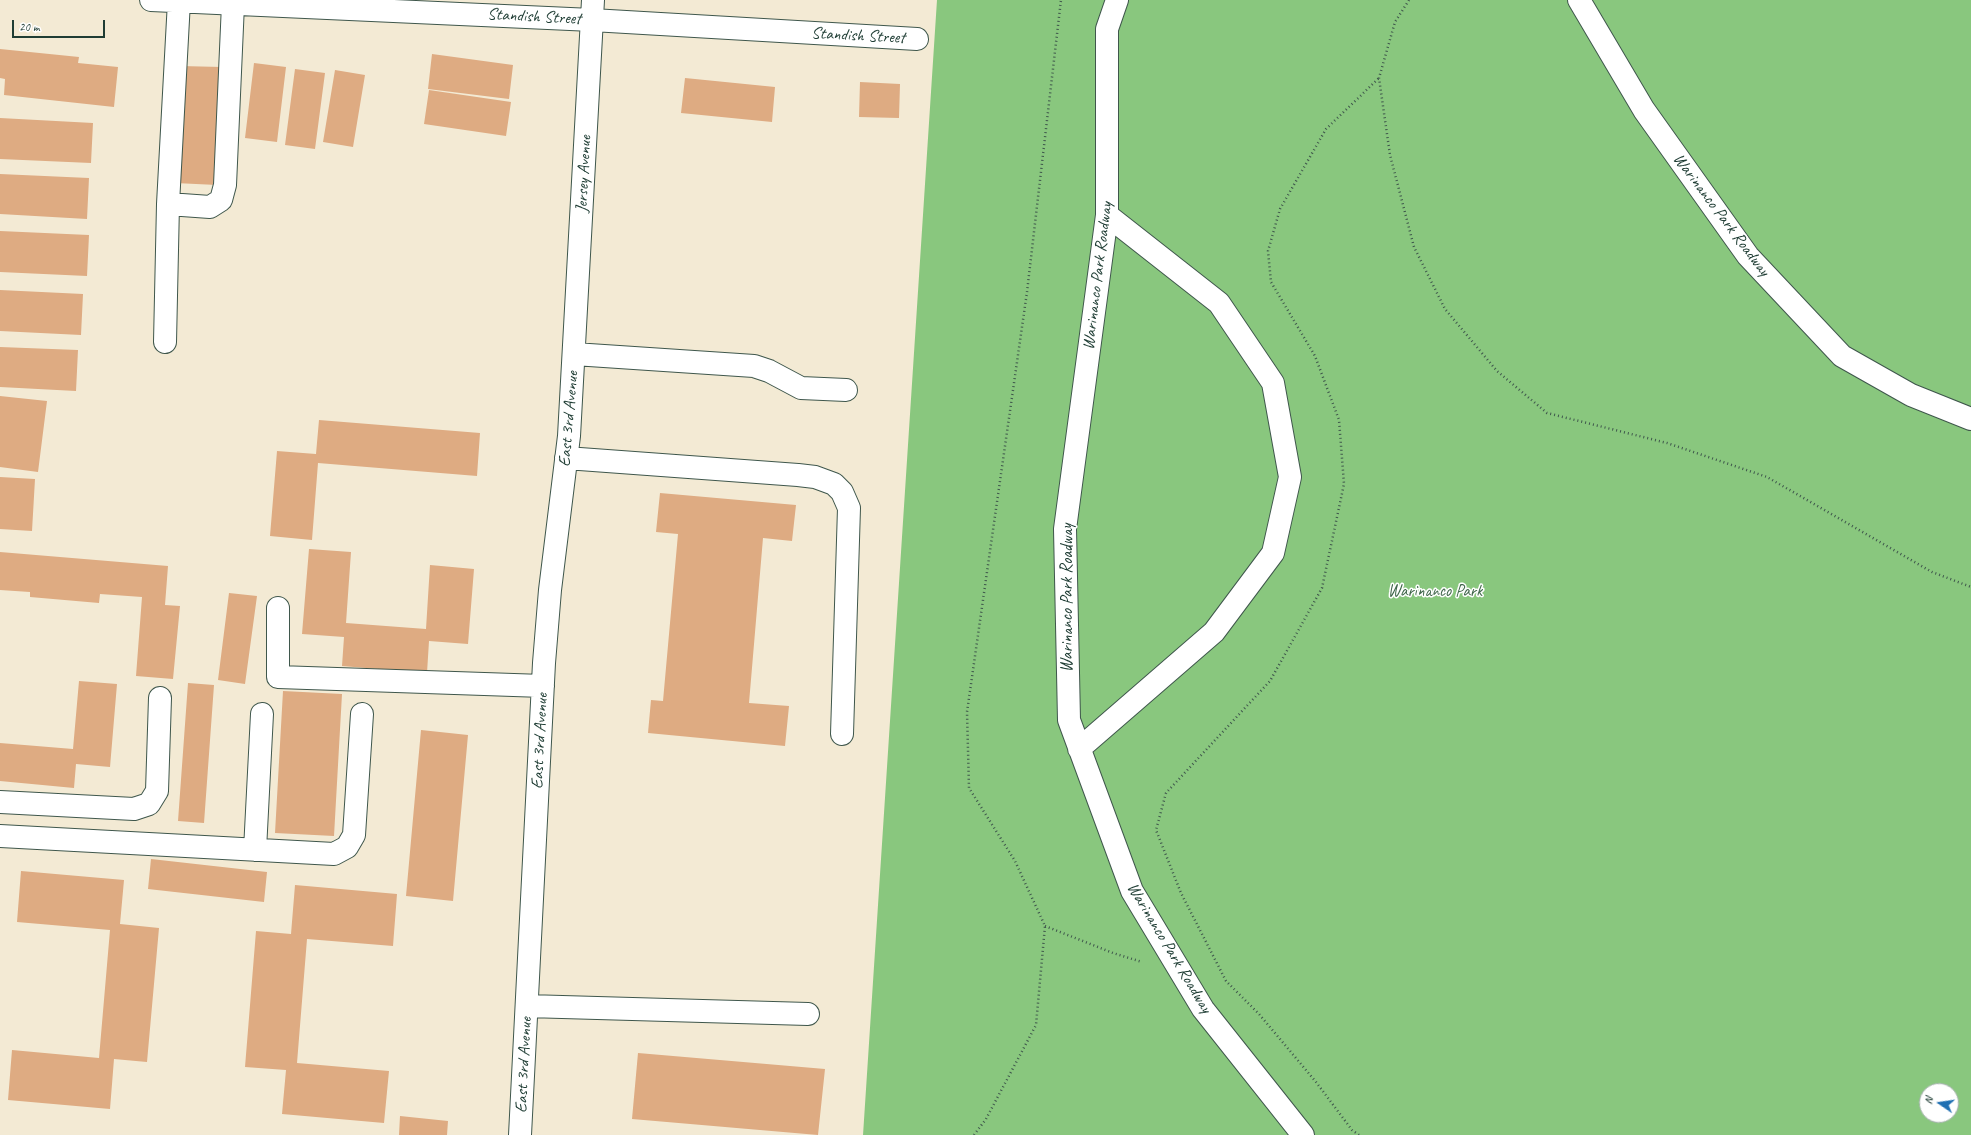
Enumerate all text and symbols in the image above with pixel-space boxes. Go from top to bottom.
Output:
street label: Standish Street [487,4,581,30]
scale bar [14,12,107,38]
text: 20 m [19,19,39,35]
street label: Standish Street [811,23,905,49]
street label: Jersey Avenue [572,135,596,213]
street label: Warinanco Park Roadway [1668,150,1774,280]
street label: Warinanco Park Roadway [1079,201,1117,351]
street label: East 3rd Avenue [555,370,583,468]
street label: Warinanco Park Roadway [1058,524,1078,672]
park label: Warinanco Park [1388,582,1482,602]
street label: East 3rd Avenue [527,693,553,789]
street label: Warinanco Park Roadway [1122,879,1216,1017]
street label: East 3rd Avenue [511,1017,537,1113]
north arrow [1919,1083,1959,1123]
text: N [1921,1096,1936,1105]

